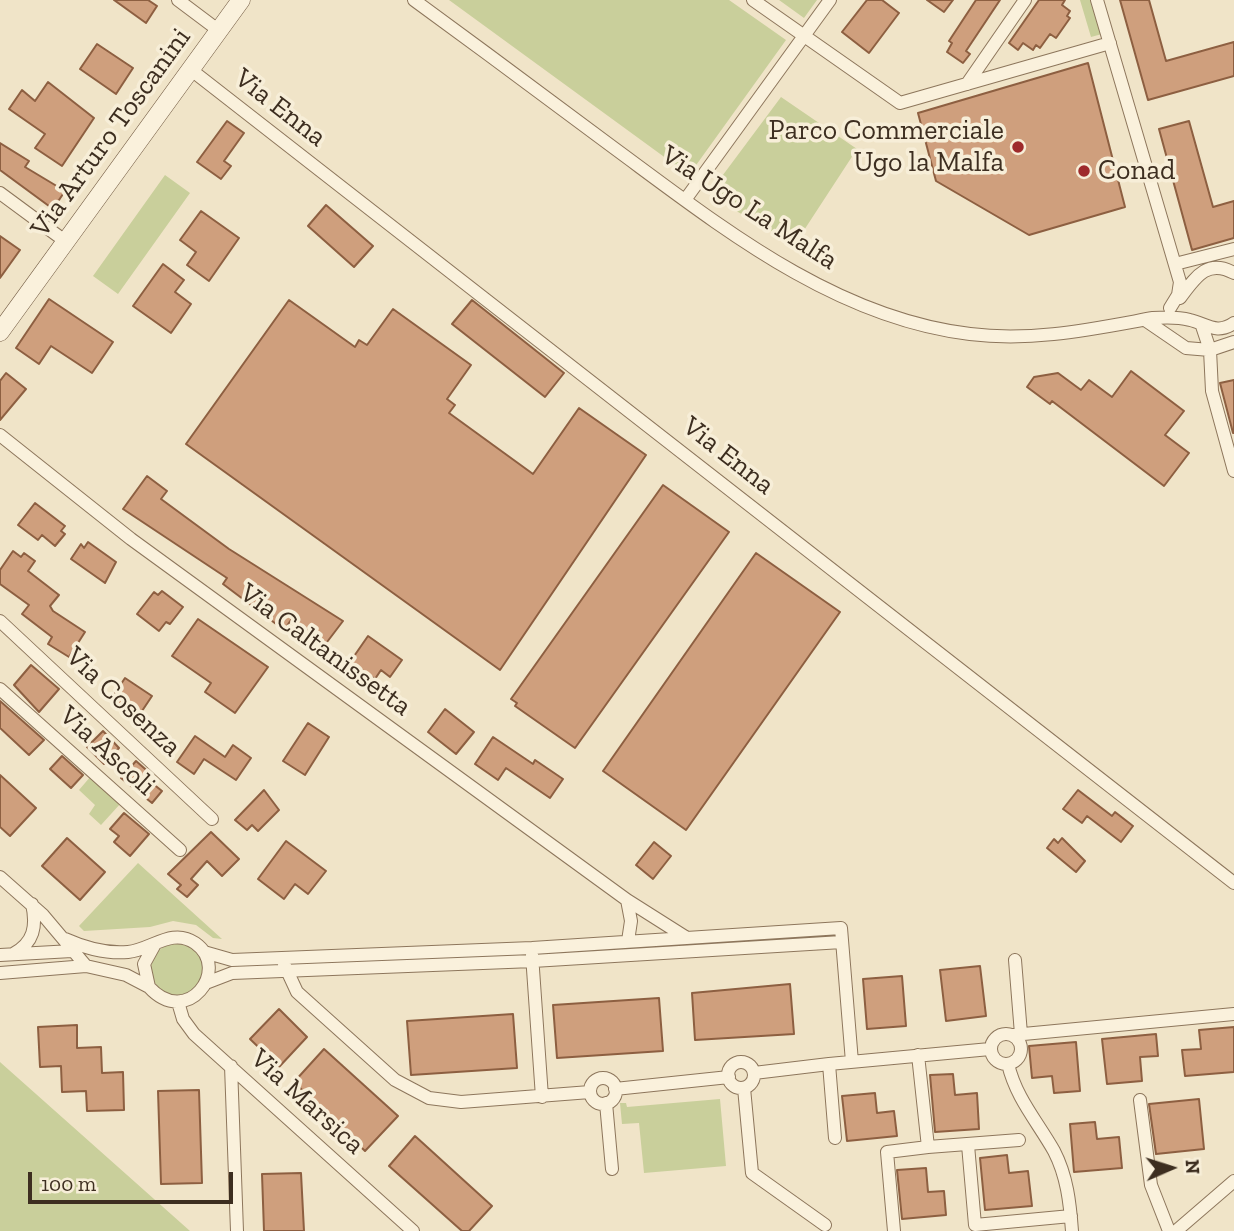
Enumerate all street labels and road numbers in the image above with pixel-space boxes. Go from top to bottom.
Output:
street label: Via Arturo Toscanini [24,22,198,244]
street label: Via Enna [227,62,333,154]
street label: Via Ugo La Malfa [654,138,844,278]
street label: Via Enna [675,410,781,502]
street label: Via Caltanissetta [233,576,417,724]
street label: Via Cosenza [58,640,188,764]
street label: Via Ascoli [52,699,162,803]
street label: Via Marsica [243,1042,371,1162]

